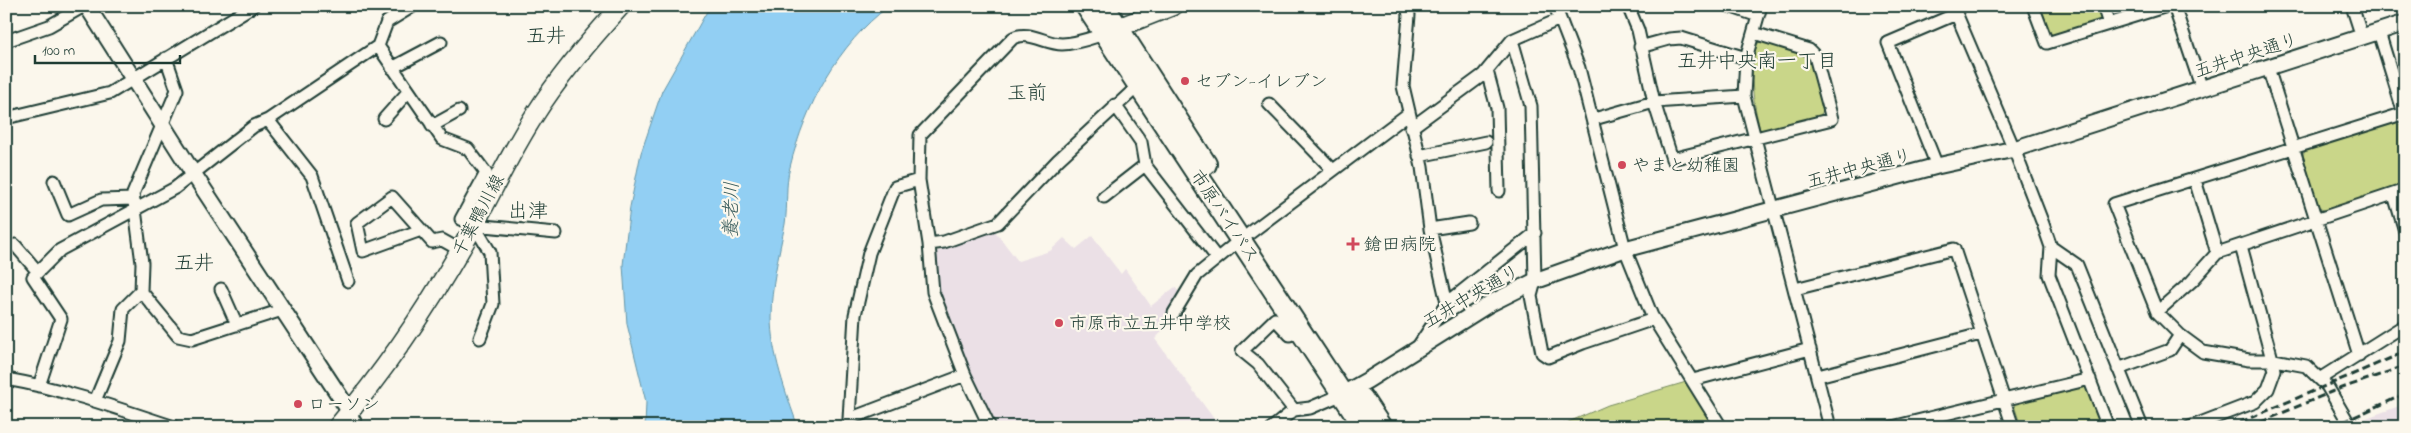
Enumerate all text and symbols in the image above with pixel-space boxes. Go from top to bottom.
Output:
district label: 五井 [526,23,566,52]
street label: 五井中央通り [2191,28,2302,86]
scale bar [35,32,180,64]
text: 100 m [42,40,75,62]
district label: 五井中央南一丁目 [1677,48,1837,77]
place label: セブン-イレブン [1195,70,1328,96]
marker: セブン-イレブン [1179,75,1191,87]
district label: 玉前 [1007,80,1047,109]
street label: 五井中央通り [1804,143,1915,196]
place label: やまと幼稚園 [1632,154,1740,180]
marker: やまと幼稚園 [1616,159,1628,171]
street label: 市原バイパス [1182,165,1264,269]
street label: 千葉鴨川線 [447,170,512,262]
water label: 養老川 [719,181,746,239]
district label: 出津 [508,198,548,227]
place label: 鎗田病院 [1364,233,1436,259]
marker: 鎗田病院 [1346,237,1360,251]
district label: 五井 [174,250,214,279]
street label: 五井中央通り [1419,259,1525,336]
place label: 市原市立五井中学校 [1069,312,1231,338]
marker: 市原市立五井中学校 [1053,317,1065,329]
place label: ローソン [308,393,380,419]
marker: ローソン [292,398,304,410]

